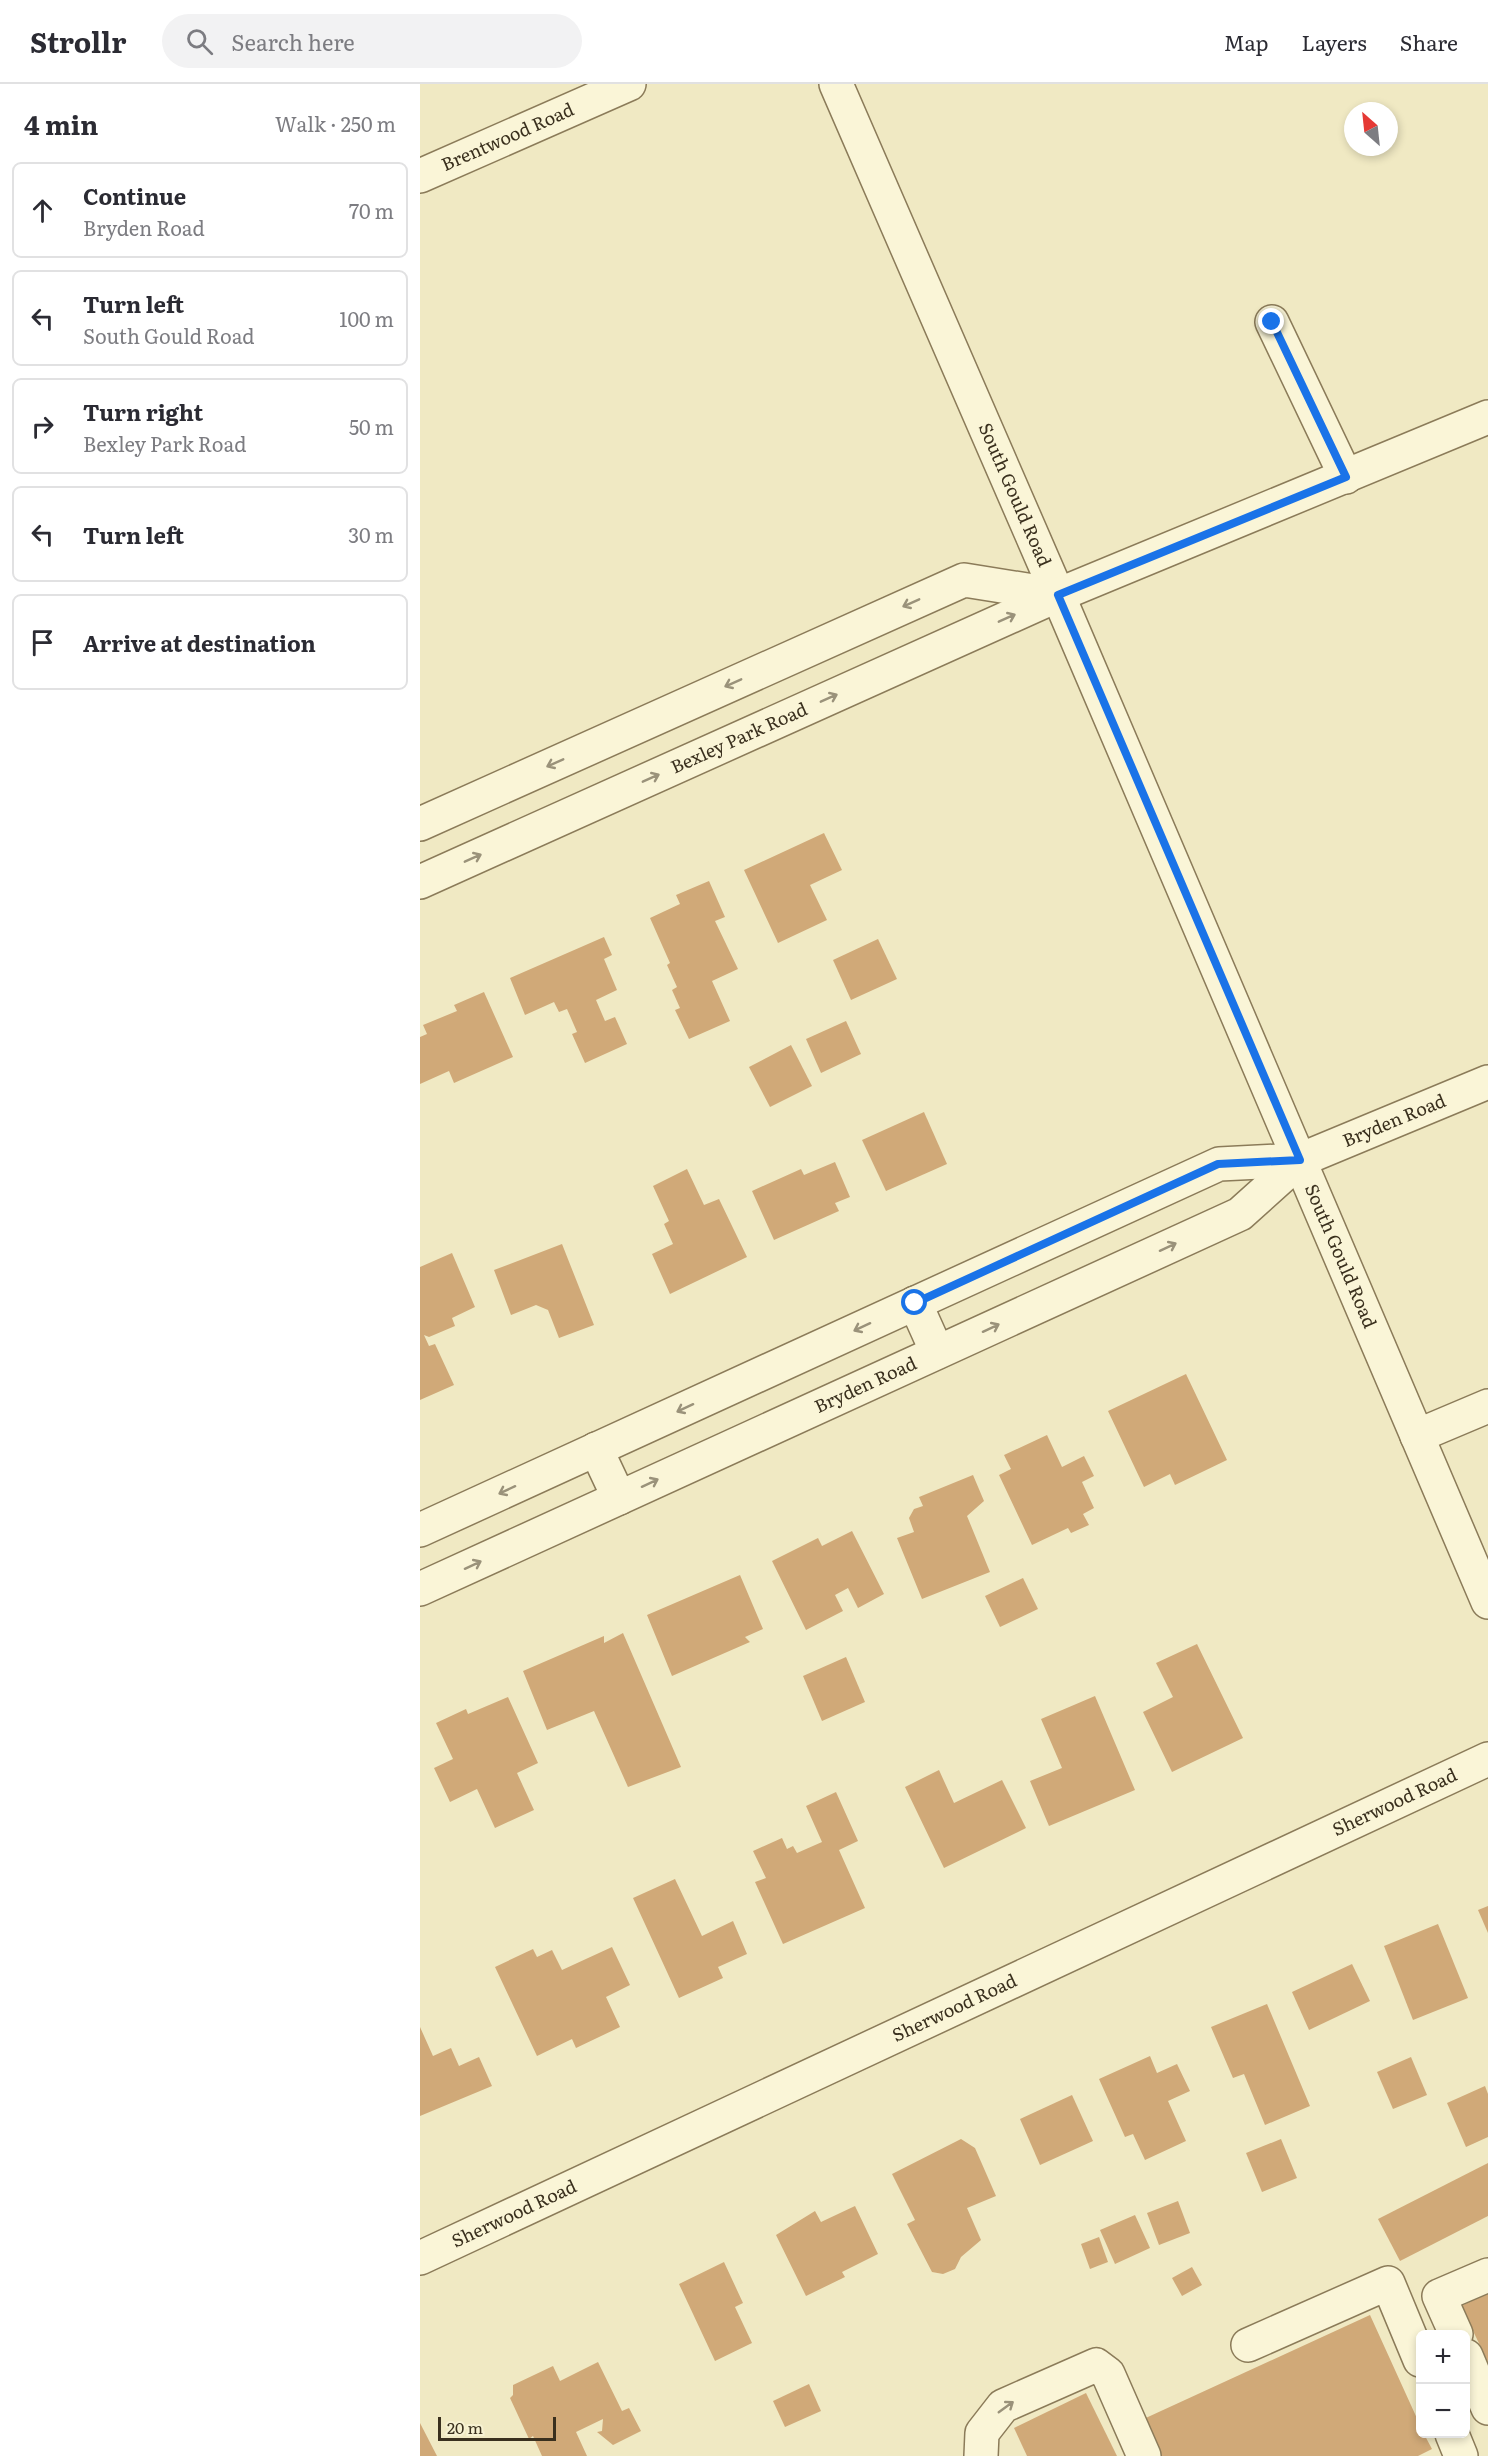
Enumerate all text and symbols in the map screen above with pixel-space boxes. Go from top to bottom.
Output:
search box [162,14,582,68]
text: Strollr [30,20,126,62]
icon: search [183,25,216,58]
text: Search here [231,25,355,58]
text: Map [1224,26,1269,57]
text: Layers [1302,26,1367,57]
text: Share [1400,26,1458,57]
street label: Brentwood Road [437,95,578,177]
north arrow [1344,102,1398,156]
text: 4 min [24,104,98,143]
text: Walk · 250 m [275,108,396,138]
text: Continue [83,179,186,212]
icon: ahead [26,194,59,227]
text: 70 m [349,195,394,225]
text: Bryden Road [83,212,205,242]
text: Turn left [83,287,184,320]
icon: left [26,302,59,335]
text: 100 m [339,303,394,333]
route end [1258,308,1284,334]
text: South Gould Road [83,320,255,350]
text: Turn right [83,395,203,428]
icon: right [26,410,59,443]
text: 50 m [349,411,394,441]
street label: South Gould Road [973,418,1059,571]
text: Bexley Park Road [83,428,246,458]
icon: left [26,518,59,551]
text: Turn left [83,518,184,551]
text: 30 m [348,519,394,549]
one-way arrow [902,599,920,610]
one-way arrow [998,612,1016,623]
icon: arrive [26,626,59,659]
text: Arrive at destination [83,626,316,659]
one-way arrow [724,678,743,689]
one-way arrow [820,692,838,703]
street label: Bexley Park Road [666,695,811,780]
one-way arrow [547,758,565,769]
one-way arrow [642,771,660,783]
one-way arrow [464,851,482,863]
street label: Bryden Road [1338,1086,1450,1153]
street label: South Gould Road [1299,1179,1384,1332]
one-way arrow [1159,1240,1177,1252]
route start [901,1289,927,1315]
one-way arrow [981,1321,999,1333]
one-way arrow [853,1322,871,1333]
street label: Bryden Road [809,1349,920,1419]
one-way arrow [676,1403,694,1415]
one-way arrow [641,1477,659,1489]
one-way arrow [499,1484,517,1496]
one-way arrow [464,1558,482,1570]
street label: Sherwood Road [1327,1760,1461,1842]
street label: Sherwood Road [887,1966,1021,2048]
street label: Sherwood Road [447,2172,580,2253]
map controls [1416,2330,1470,2438]
button: + [1416,2330,1470,2384]
button: − [1416,2384,1470,2438]
one-way arrow [998,2401,1014,2414]
scale bar [438,2414,556,2442]
text: 20 m [447,2415,483,2439]

